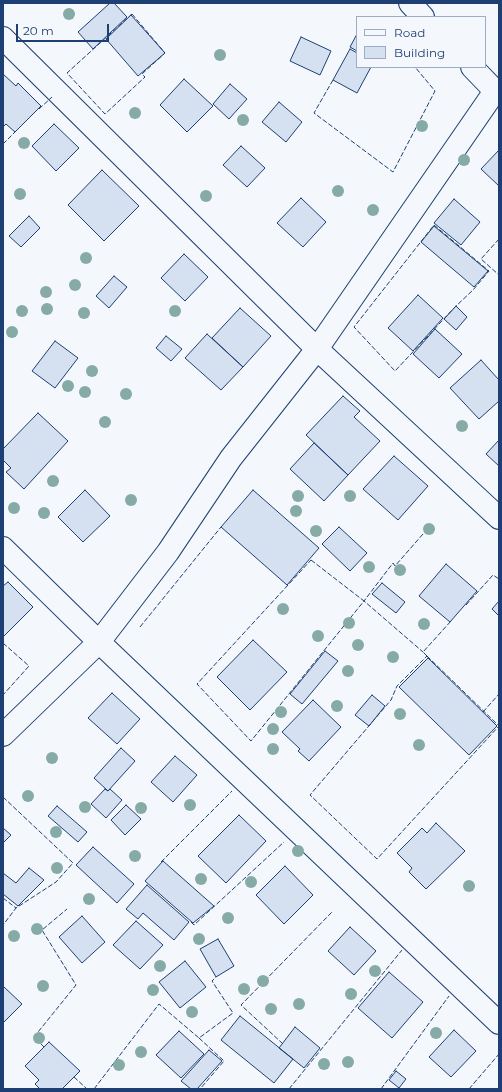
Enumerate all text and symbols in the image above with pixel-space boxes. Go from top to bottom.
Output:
scale bar [18,16,111,42]
legend [356,16,486,68]
text: 20 m [23,23,54,38]
text: Road [394,25,425,40]
text: Building [394,45,445,60]

